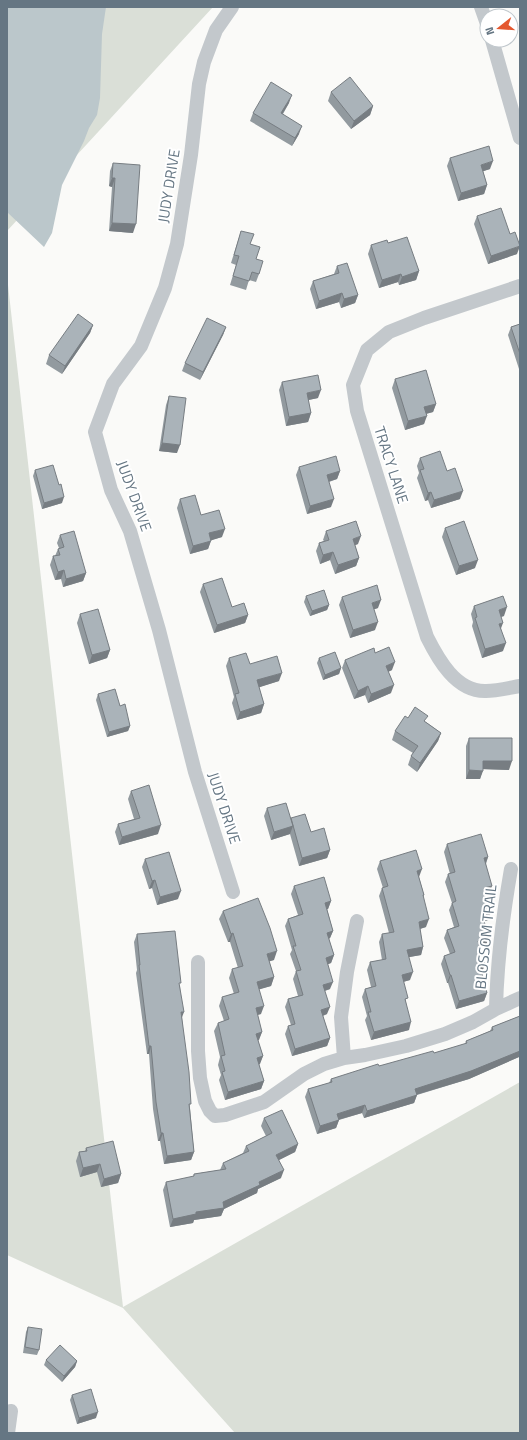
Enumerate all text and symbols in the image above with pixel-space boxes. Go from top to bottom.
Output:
north arrow [479,8,519,48]
text: N [481,25,498,37]
street label: JUDY DRIVE [151,147,186,224]
street label: TRACY LANE [368,423,415,506]
street label: JUDY DRIVE [111,457,158,535]
street label: JUDY DRIVE [202,769,247,847]
street label: BLOSSOM TRAIL [469,884,502,990]

